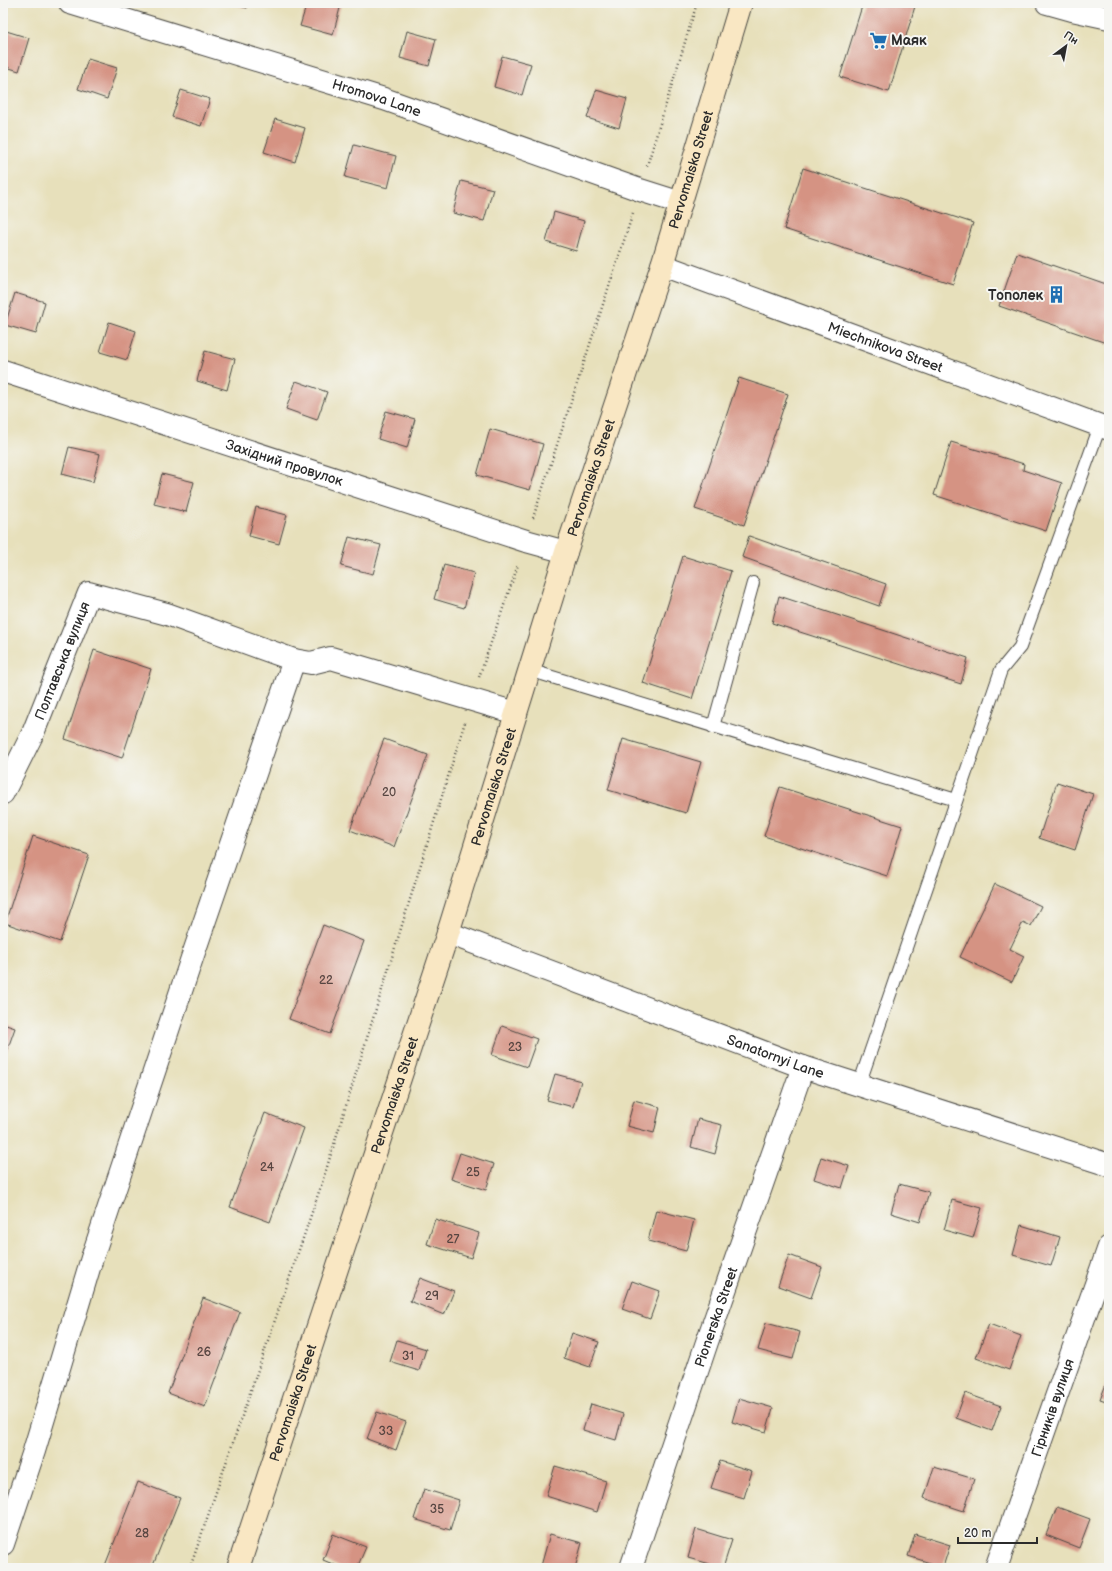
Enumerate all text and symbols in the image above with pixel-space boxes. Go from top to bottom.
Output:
north arrow [1046,26,1086,66]
text: Пн [1061,29,1081,47]
supermarket icon: Маяк [868,30,888,50]
place label: Маяк [891,32,927,49]
street label: Hromova Lane [330,76,423,121]
street label: Pervomaiska Street [665,108,717,231]
building icon: Тополек [1046,285,1066,305]
place label: Тополек [988,287,1043,304]
street label: Miechnikova Street [825,319,946,377]
street label: Pervomaiska Street [564,416,619,539]
street label: Західний провулок [224,436,346,490]
street label: Полтавська вулиця [31,599,94,723]
street label: Pervomaiska Street [468,725,520,848]
house number: 20 [382,785,396,800]
house number: 22 [319,973,333,988]
street label: Sanatornyi Lane [724,1031,826,1082]
street label: Pervomaiska Street [368,1034,422,1156]
house number: 23 [508,1040,522,1055]
house number: 24 [260,1160,275,1175]
house number: 25 [466,1165,480,1180]
house number: 27 [447,1232,460,1247]
street label: Pionerska Street [691,1264,742,1369]
house number: 29 [425,1289,439,1304]
street label: Pervomaiska Street [266,1341,321,1464]
house number: 26 [197,1345,211,1360]
house number: 31 [402,1349,414,1364]
street label: Гірників вулиця [1028,1356,1078,1459]
house number: 33 [379,1424,393,1439]
house number: 35 [430,1502,444,1517]
scale bar [958,1519,1037,1545]
house number: 28 [135,1526,149,1541]
text: 20 m [964,1526,991,1541]

